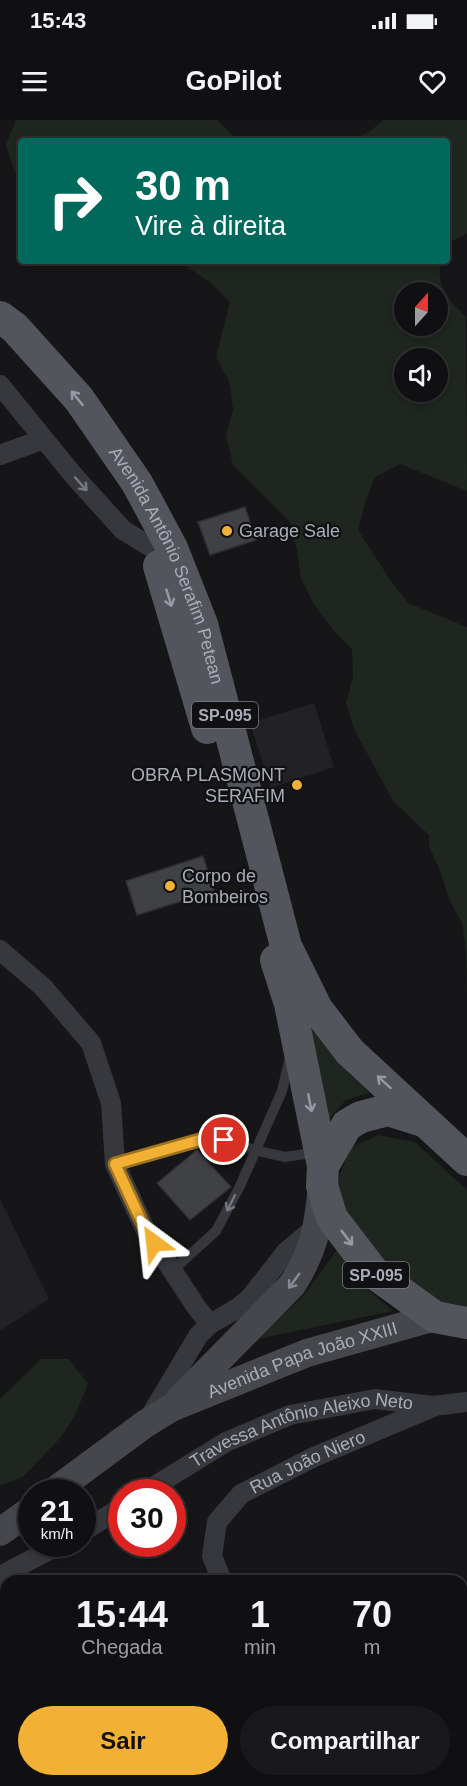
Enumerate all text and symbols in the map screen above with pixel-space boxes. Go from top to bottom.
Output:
text: 15:43 [30,8,86,33]
icon: menu [18,65,51,98]
icon: heart [416,65,449,98]
text: GoPilot [186,66,282,96]
icon: right [36,162,114,240]
text: 30 m [135,162,231,209]
text: Vire à direita [135,211,286,241]
north arrow [394,282,448,336]
map controls [394,282,448,402]
button: sound [394,348,448,402]
one-way arrow [71,390,84,406]
street label: Avenida Antônio Serafim Petean [105,443,227,686]
one-way arrow [74,476,88,491]
place label: Garage Sale [239,521,340,541]
marker: Garage Sale [220,524,234,538]
one-way arrow [164,588,175,607]
road number: SP-095 [192,702,258,728]
place label: OBRA PLASMONT SERAFIM [131,765,285,806]
marker: OBRA PLASMONT SERAFIM [290,778,304,792]
place label: Corpo de Bombeiros [182,866,268,907]
marker: Corpo de Bombeiros [163,879,177,893]
one-way arrow [376,1075,391,1089]
one-way arrow [305,1092,316,1112]
pin [198,1114,249,1165]
icon: arrive [207,1123,240,1156]
one-way arrow [224,1194,236,1212]
position arrow [122,1211,186,1275]
one-way arrow [341,1229,353,1245]
road number: SP-095 [343,1262,409,1288]
one-way arrow [288,1272,300,1288]
street label: Avenida Papa João XXIII [204,1318,400,1402]
street label: Travessa Antônio Aleixo Neto [186,1389,414,1472]
street label: Rua João Niero [247,1427,368,1498]
speed limit sign: 30 [108,1479,186,1557]
text: 21 [40,1494,74,1527]
text: km/h [41,1525,73,1542]
text: 15:44 [76,1594,168,1635]
text: 1 [250,1594,270,1635]
text: 70 [352,1594,392,1635]
text: Chegada [81,1636,163,1658]
text: min [244,1636,276,1658]
text: m [364,1636,380,1658]
button: Sair [18,1706,228,1775]
button: Compartilhar [240,1706,450,1775]

